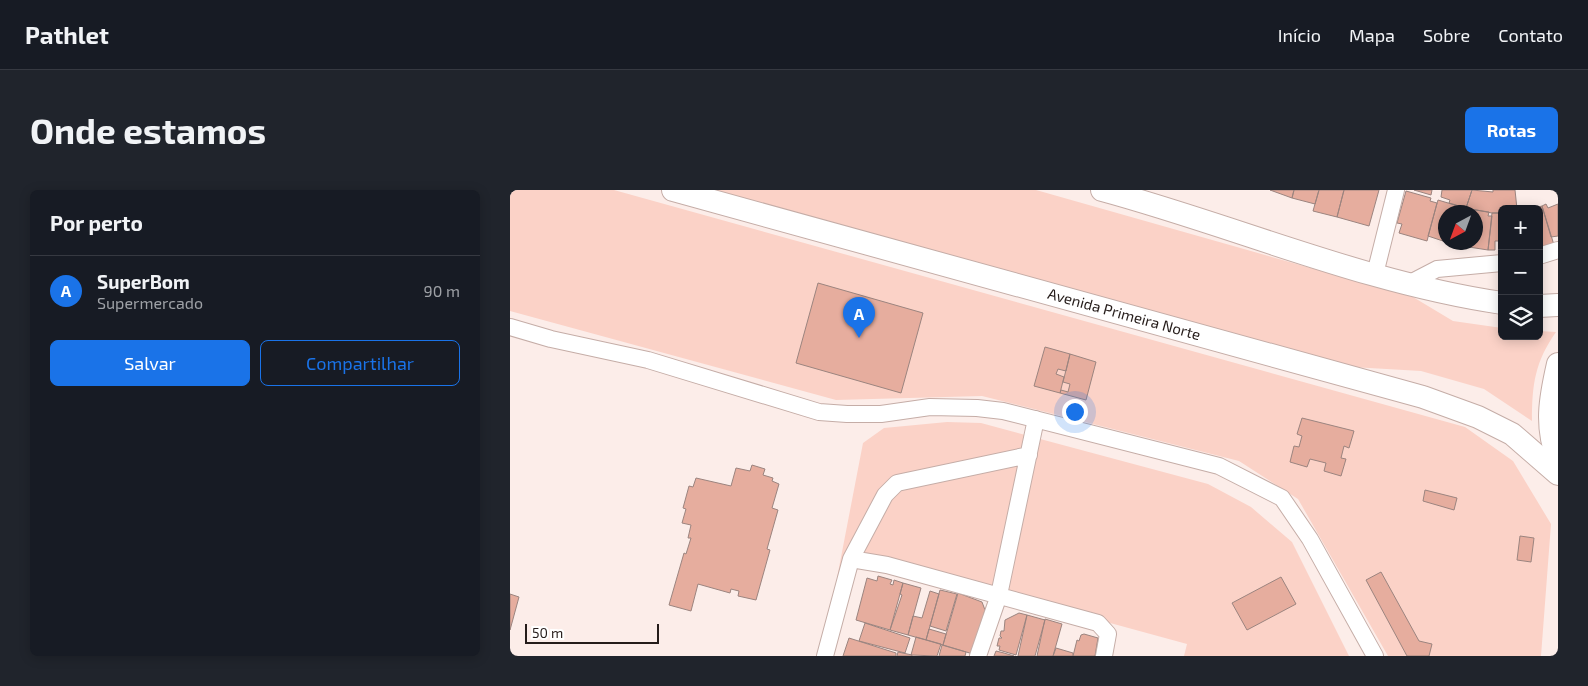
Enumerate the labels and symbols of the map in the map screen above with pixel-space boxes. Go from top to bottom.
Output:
north arrow [1438,205,1483,250]
street label: Avenida Primeira Norte [1046,284,1203,343]
pin: A [843,297,875,338]
your location [1062,399,1088,425]
scale bar [525,621,659,644]

